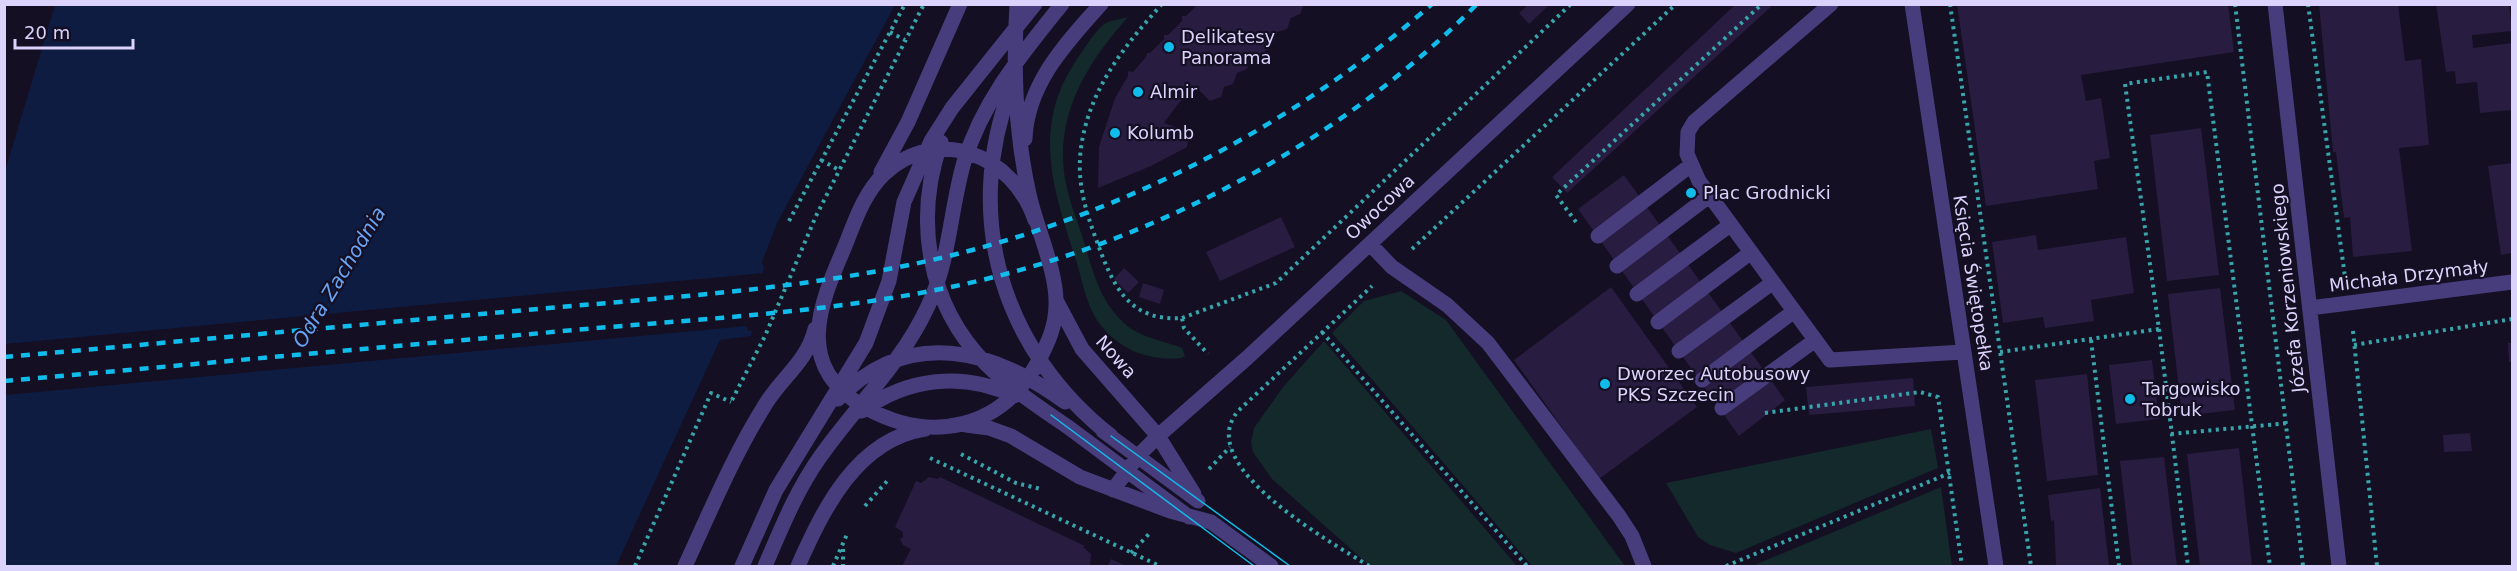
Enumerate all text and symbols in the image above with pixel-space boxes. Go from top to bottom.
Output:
scale bar [15,12,134,50]
text: 20 m [24,22,70,43]
place label: Delikatesy Panorama [1181,26,1276,68]
marker: Delikatesy Panorama [1162,40,1176,54]
place label: Almir [1150,81,1198,102]
marker: Almir [1131,85,1145,99]
place label: Kolumb [1127,122,1194,143]
marker: Kolumb [1108,126,1122,140]
street label: Owocowa [1341,169,1418,244]
place label: Plac Grodnicki [1703,182,1831,203]
street label: Józefa Korzeniowskiego [2266,182,2309,395]
marker: Plac Grodnicki [1684,186,1698,200]
street label: Księcia Świętopełka [1949,193,1998,372]
water label: Odra Zachodnia [287,202,391,352]
street label: Michała Drzymały [2328,255,2490,296]
street label: Nowa [1092,331,1141,382]
place label: Dworzec Autobusowy PKS Szczecin [1617,363,1811,405]
marker: Dworzec Autobusowy PKS Szczecin [1598,377,1612,391]
place label: Targowisko Tobruk [2141,378,2240,420]
marker: Targowisko Tobruk [2123,392,2137,406]

